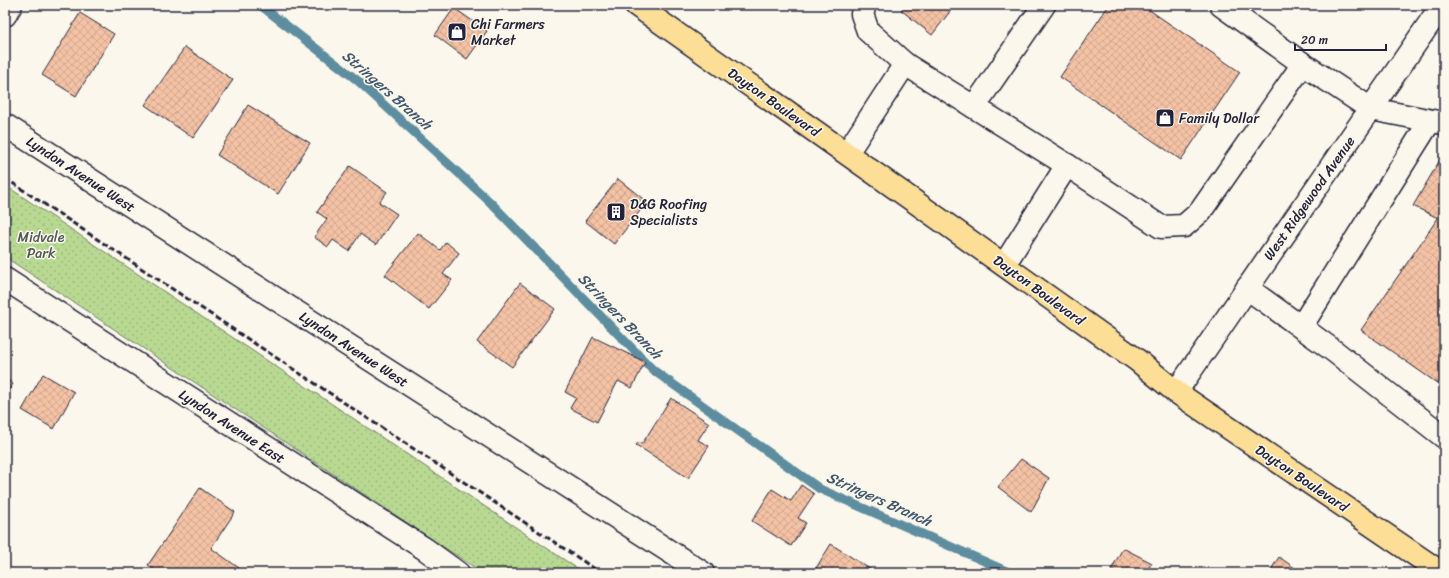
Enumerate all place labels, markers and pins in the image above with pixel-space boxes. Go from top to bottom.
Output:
place label: Chi Farmers Market [471,12,545,53]
shop icon: Chi Farmers Market [446,21,468,43]
place label: Family Dollar [1179,106,1260,131]
shop icon: Family Dollar [1154,107,1176,129]
place label: D&G Roofing Specialists [630,192,707,233]
building icon: D&G Roofing Specialists [605,201,627,223]

